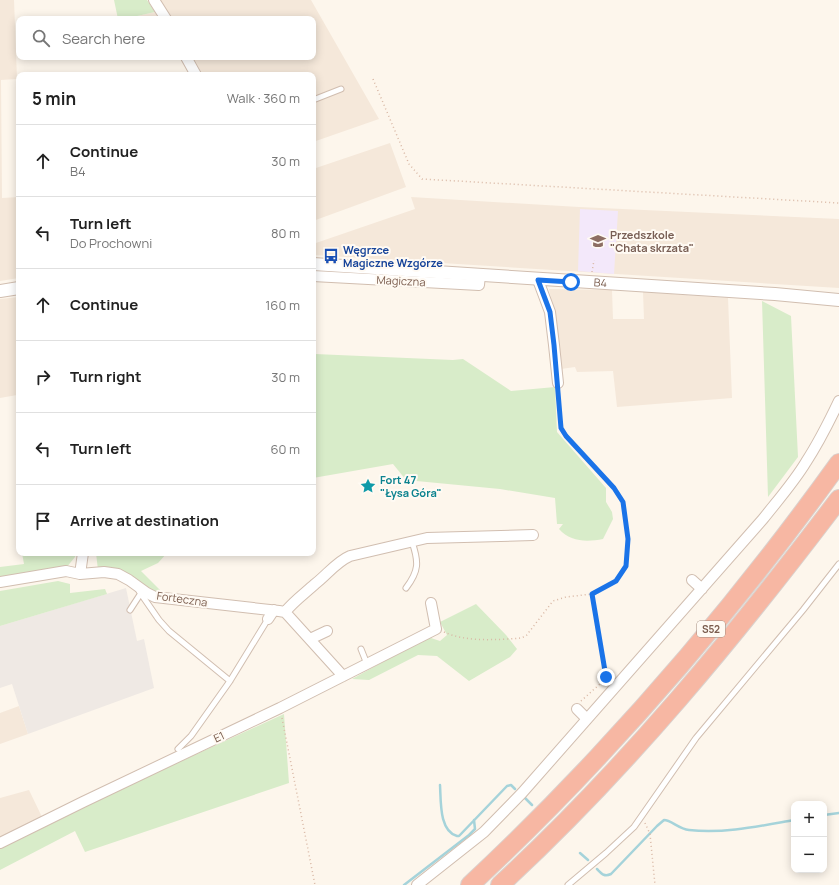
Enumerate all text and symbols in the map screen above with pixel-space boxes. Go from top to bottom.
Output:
search box [16,16,316,60]
icon: search [30,27,52,49]
text: Search here [62,28,145,49]
text: 5 min [32,87,76,110]
text: Walk · 360 m [227,89,300,107]
text: Continue [70,141,138,162]
icon: ahead [32,150,54,172]
text: 30 m [271,152,300,170]
text: B4 [70,162,86,180]
text: Turn left [70,213,132,234]
icon: left [32,222,54,244]
text: 80 m [271,224,300,242]
place label: Przedszkole "Chata skrzata" [610,227,694,255]
school or university icon: Przedszkole "Chata skrzata" [589,232,607,250]
text: Do Prochowni [70,234,152,252]
place label: Węgrzce Magiczne Wzgórze [343,242,443,270]
bus stop icon: Węgrzce Magiczne Wzgórze [322,247,340,265]
street label: Magiczna [376,272,426,289]
route start [562,273,580,291]
street label: B4 [593,274,608,290]
icon: ahead [32,294,54,316]
text: Continue [70,294,138,315]
text: 160 m [265,296,300,314]
icon: right [32,366,54,388]
text: Turn right [70,366,141,387]
text: 30 m [271,368,300,386]
icon: left [32,438,54,460]
text: Turn left [70,438,132,459]
text: 60 m [270,440,300,458]
place label: Fort 47 "Łysa Góra" [380,472,442,500]
place icon: Fort 47 "Łysa Góra" [359,477,377,495]
icon: arrive [32,510,54,532]
text: Arrive at destination [70,510,219,531]
street label: Forteczna [156,588,208,609]
road number: S52 [697,621,725,637]
route end [597,668,615,686]
street label: E1 [211,728,227,746]
map controls [791,801,827,873]
button: + [791,801,827,837]
button: − [791,837,827,873]

